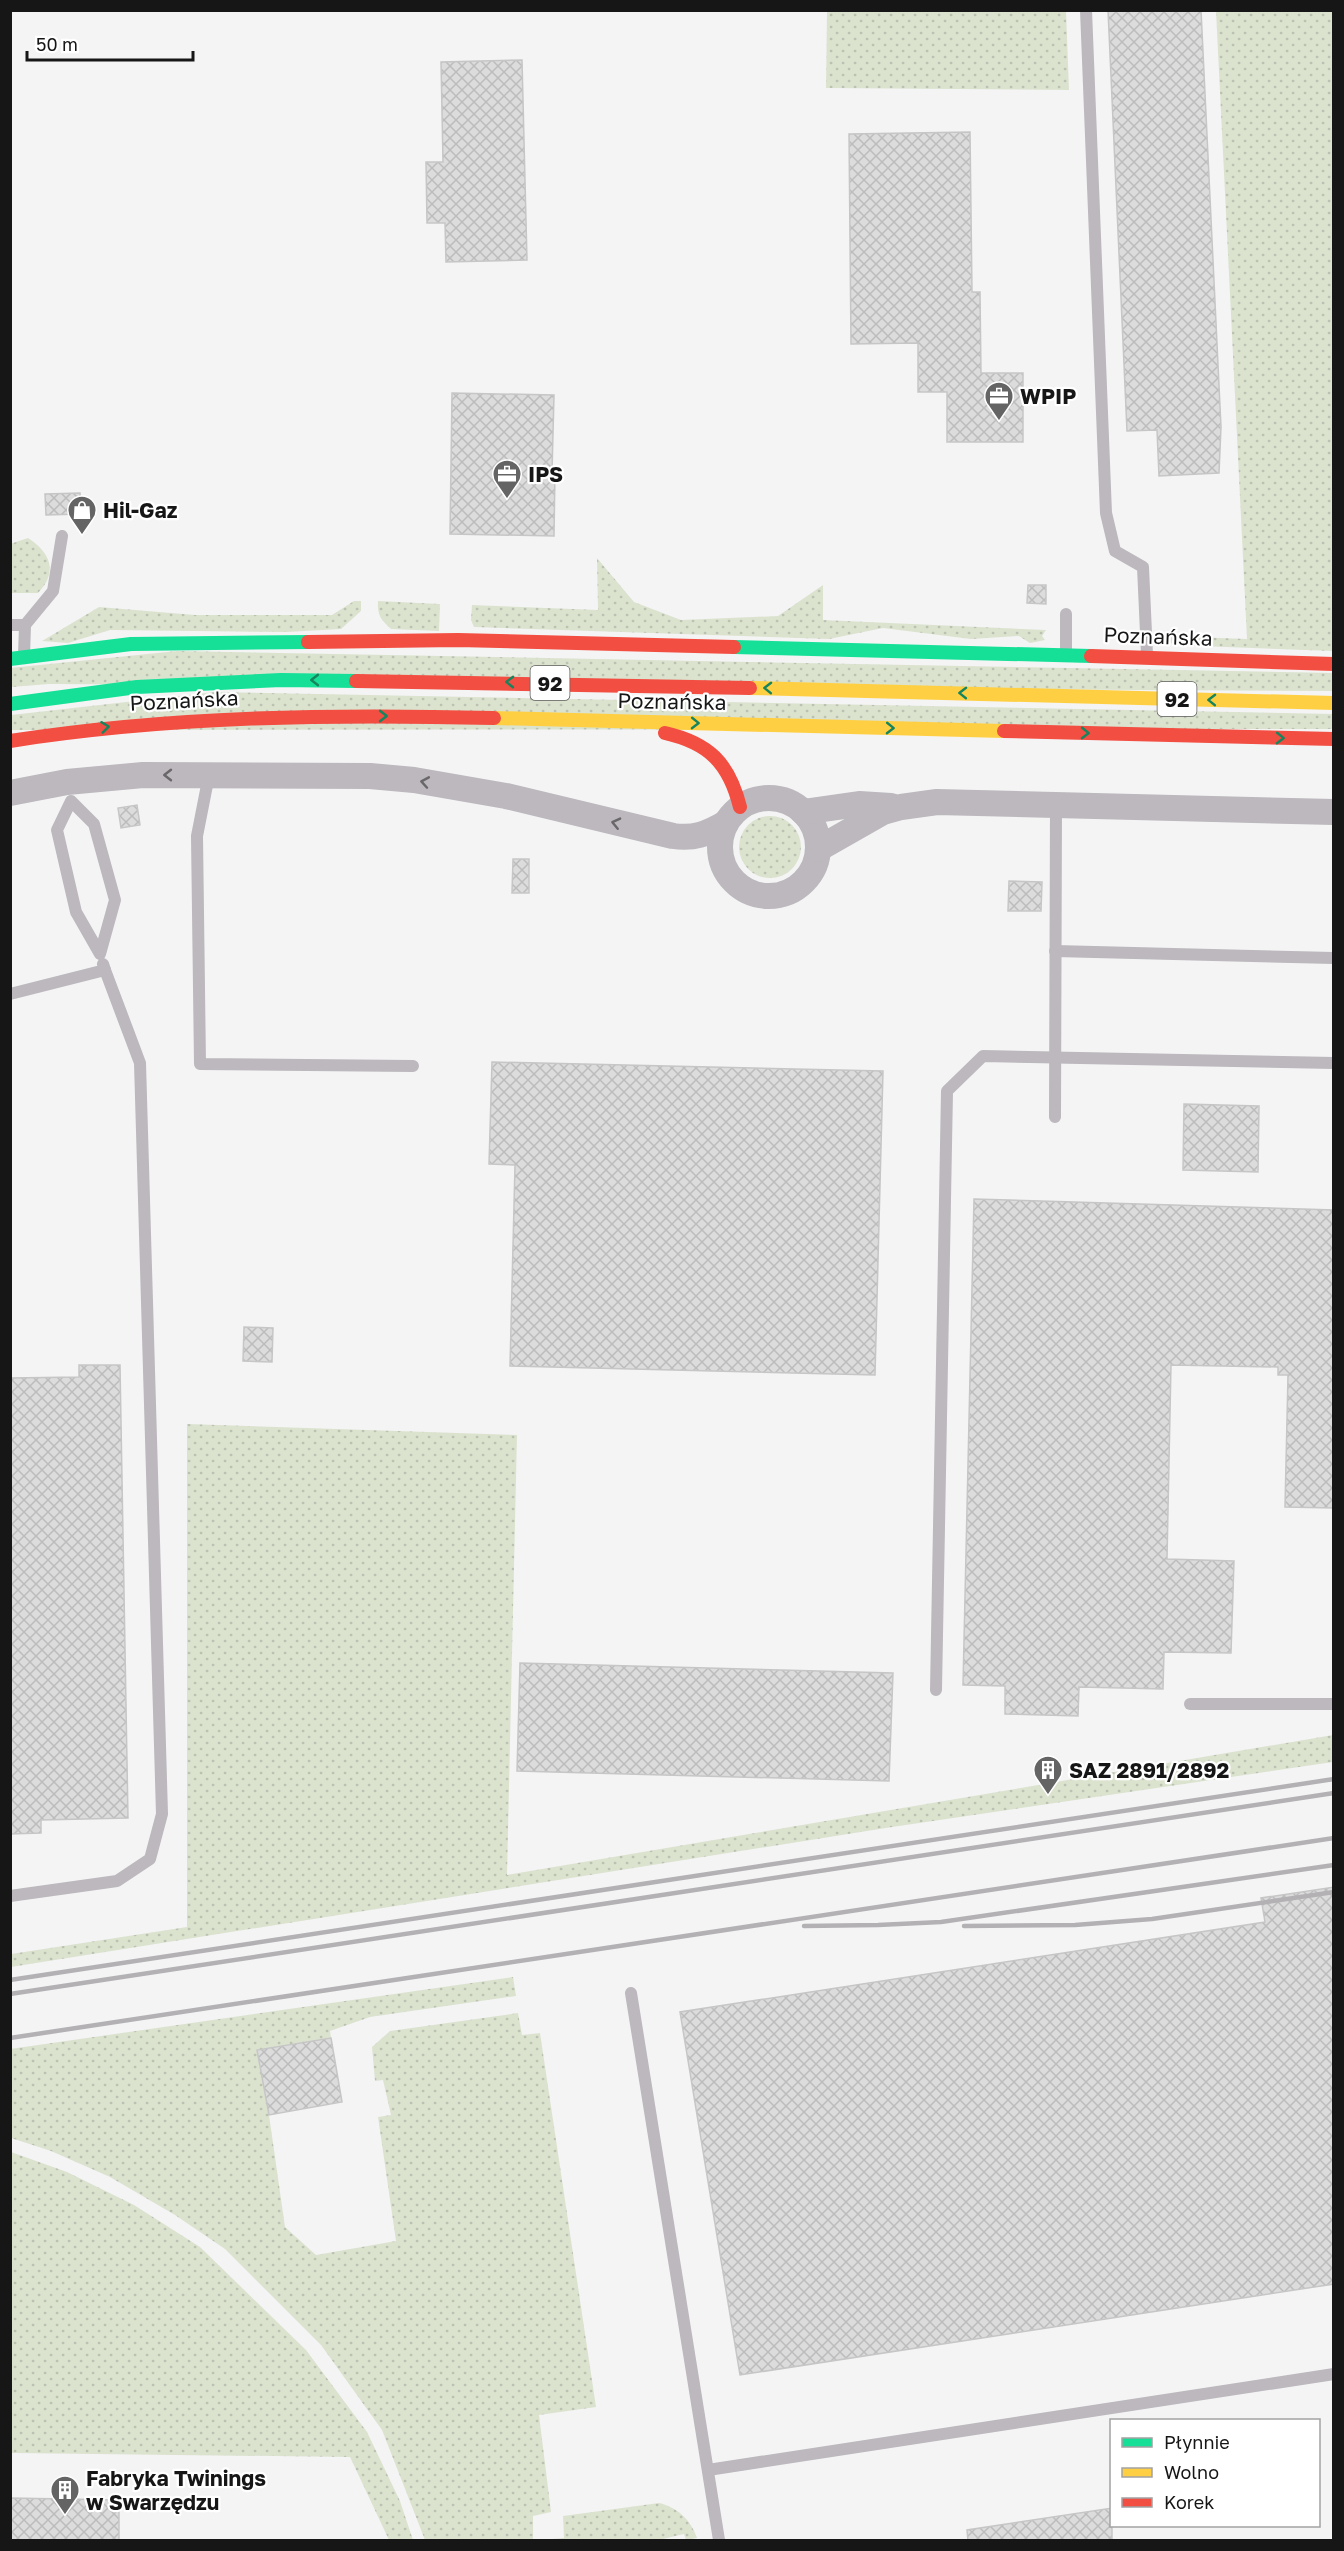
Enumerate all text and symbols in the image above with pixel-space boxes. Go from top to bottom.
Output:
scale bar [27,24,194,62]
text: 50 m [36,33,78,55]
office icon: WPIP [983,380,1015,422]
place label: WPIP [1020,383,1076,409]
office icon: IPS [491,458,523,500]
place label: IPS [528,461,563,487]
shop icon: Hil-Gaz [66,494,98,536]
place label: Hil-Gaz [103,497,178,523]
street label: Poznańska [1103,621,1213,651]
road number: 92 [530,666,570,700]
one-way arrow [310,674,319,686]
one-way arrow [505,676,514,689]
one-way arrow [763,682,772,695]
road number: 92 [1158,682,1196,716]
street label: Poznańska [129,684,239,716]
street label: Poznańska [617,687,727,715]
one-way arrow [958,687,967,699]
one-way arrow [1208,693,1217,706]
one-way arrow [379,710,388,722]
one-way arrow [691,717,700,729]
one-way arrow [100,721,109,734]
one-way arrow [886,722,895,734]
one-way arrow [1081,727,1090,739]
one-way arrow [1276,732,1285,744]
one-way arrow [163,769,172,781]
one-way arrow [421,776,431,789]
one-way arrow [611,817,621,830]
building icon: SAZ 2891/2892 [1032,1754,1064,1796]
place label: SAZ 2891/2892 [1069,1757,1230,1783]
legend [1110,2419,1320,2527]
text: Płynnie [1164,2431,1230,2453]
text: Wolno [1164,2461,1219,2483]
place label: Fabryka Twinings w Swarzędzu [86,2465,266,2515]
building icon: Fabryka Twinings w Swarzędzu [49,2474,81,2516]
text: Korek [1164,2491,1214,2513]

